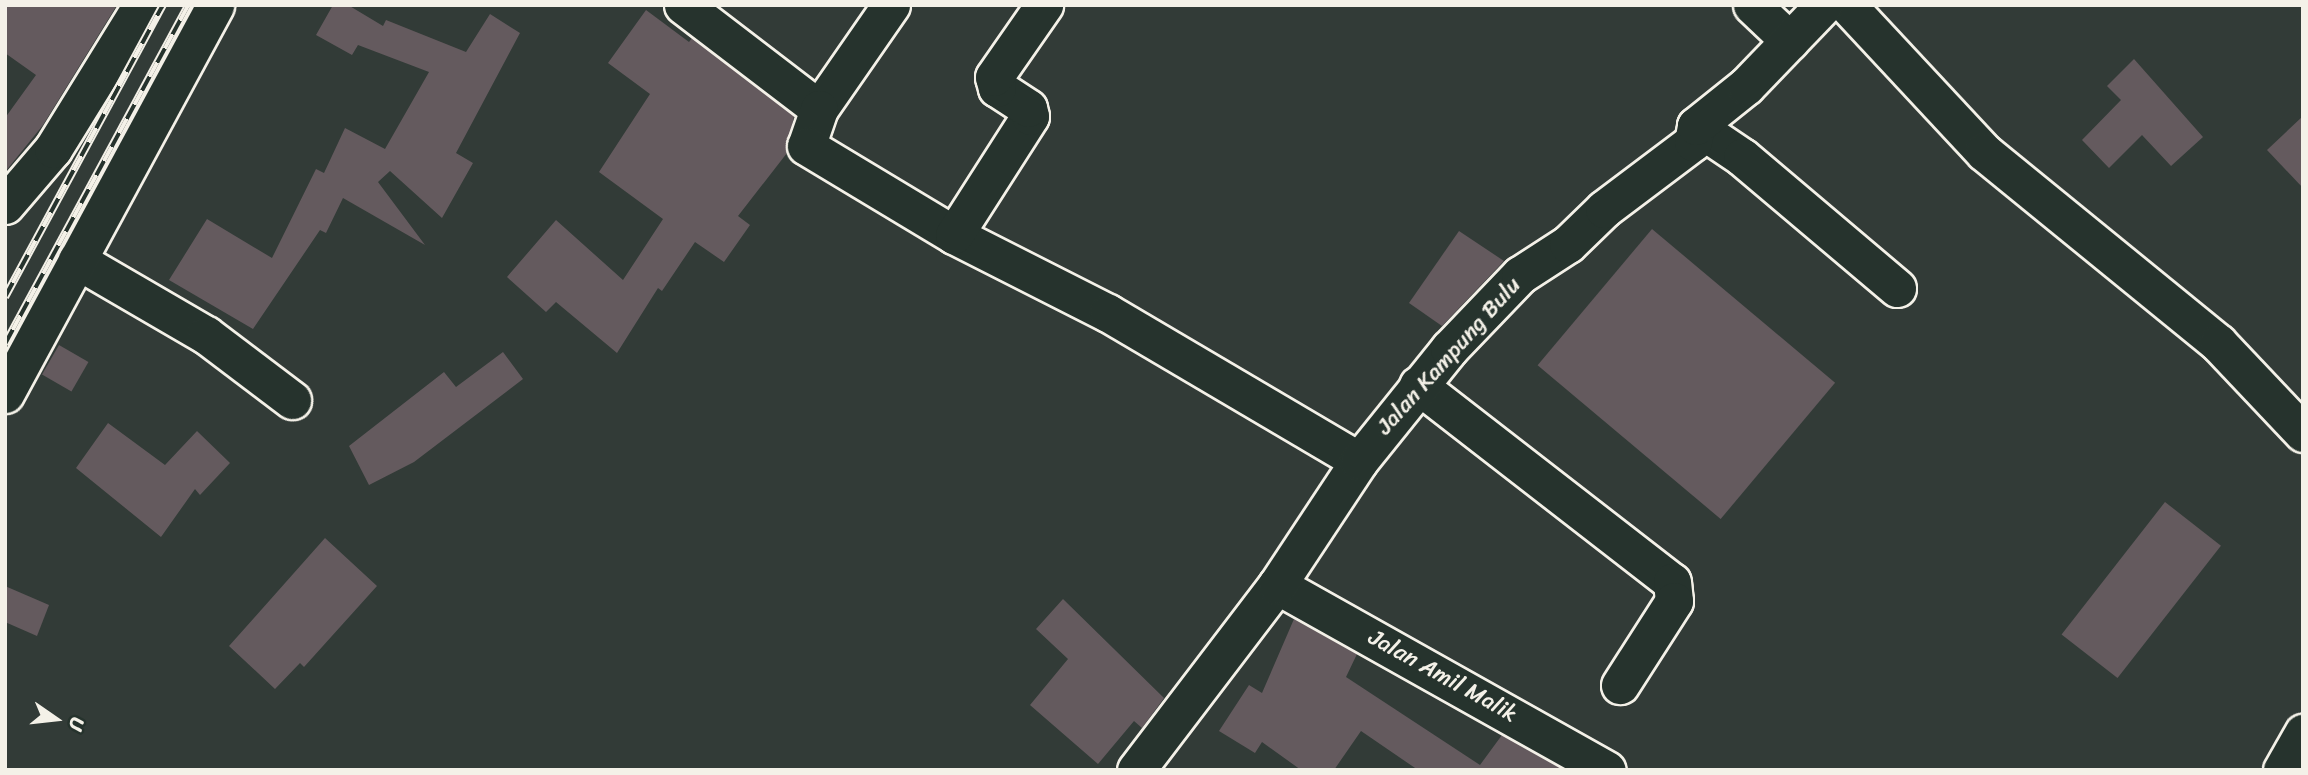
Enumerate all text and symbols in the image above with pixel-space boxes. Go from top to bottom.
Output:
street label: Jalan Kampung Bulu [1371,272,1527,440]
street label: Jalan Amil Malik [1364,624,1522,728]
north arrow [21,684,91,754]
text: U [59,714,94,734]

